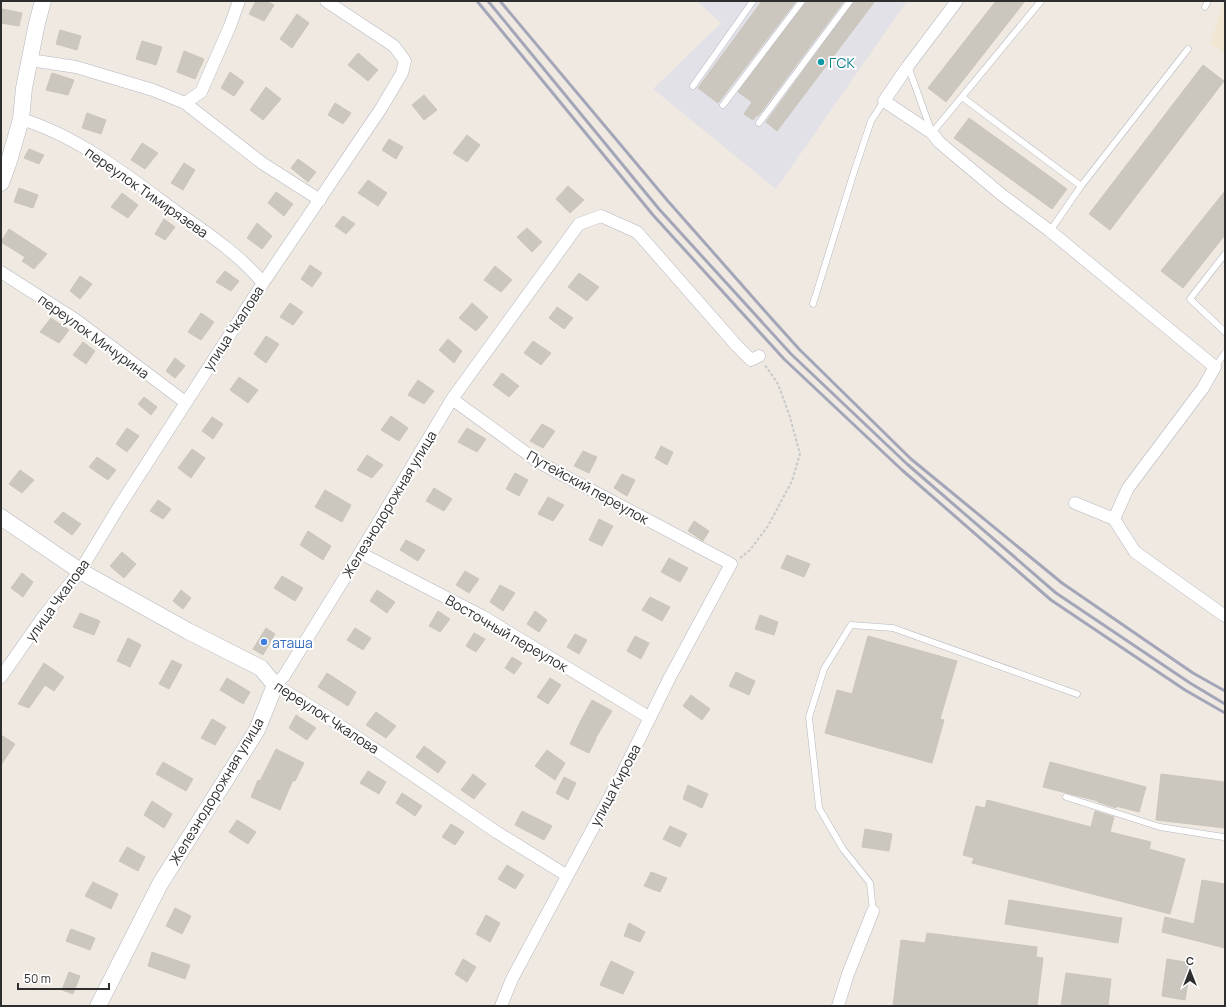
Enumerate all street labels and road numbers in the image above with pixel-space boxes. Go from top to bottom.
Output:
street label: переулок Тимирязева [82,142,212,242]
street label: улица Чкалова [198,282,268,374]
street label: переулок Мичурина [35,289,153,383]
street label: Железнодорожная улица [337,427,441,581]
street label: Путейский переулок [524,446,653,529]
street label: улица Чкалова [21,555,93,645]
street label: Восточный переулок [442,590,573,676]
street label: переулок Чкалова [271,676,383,758]
street label: Железнодорожная улица [164,714,268,868]
street label: улица Кирова [585,741,645,829]

